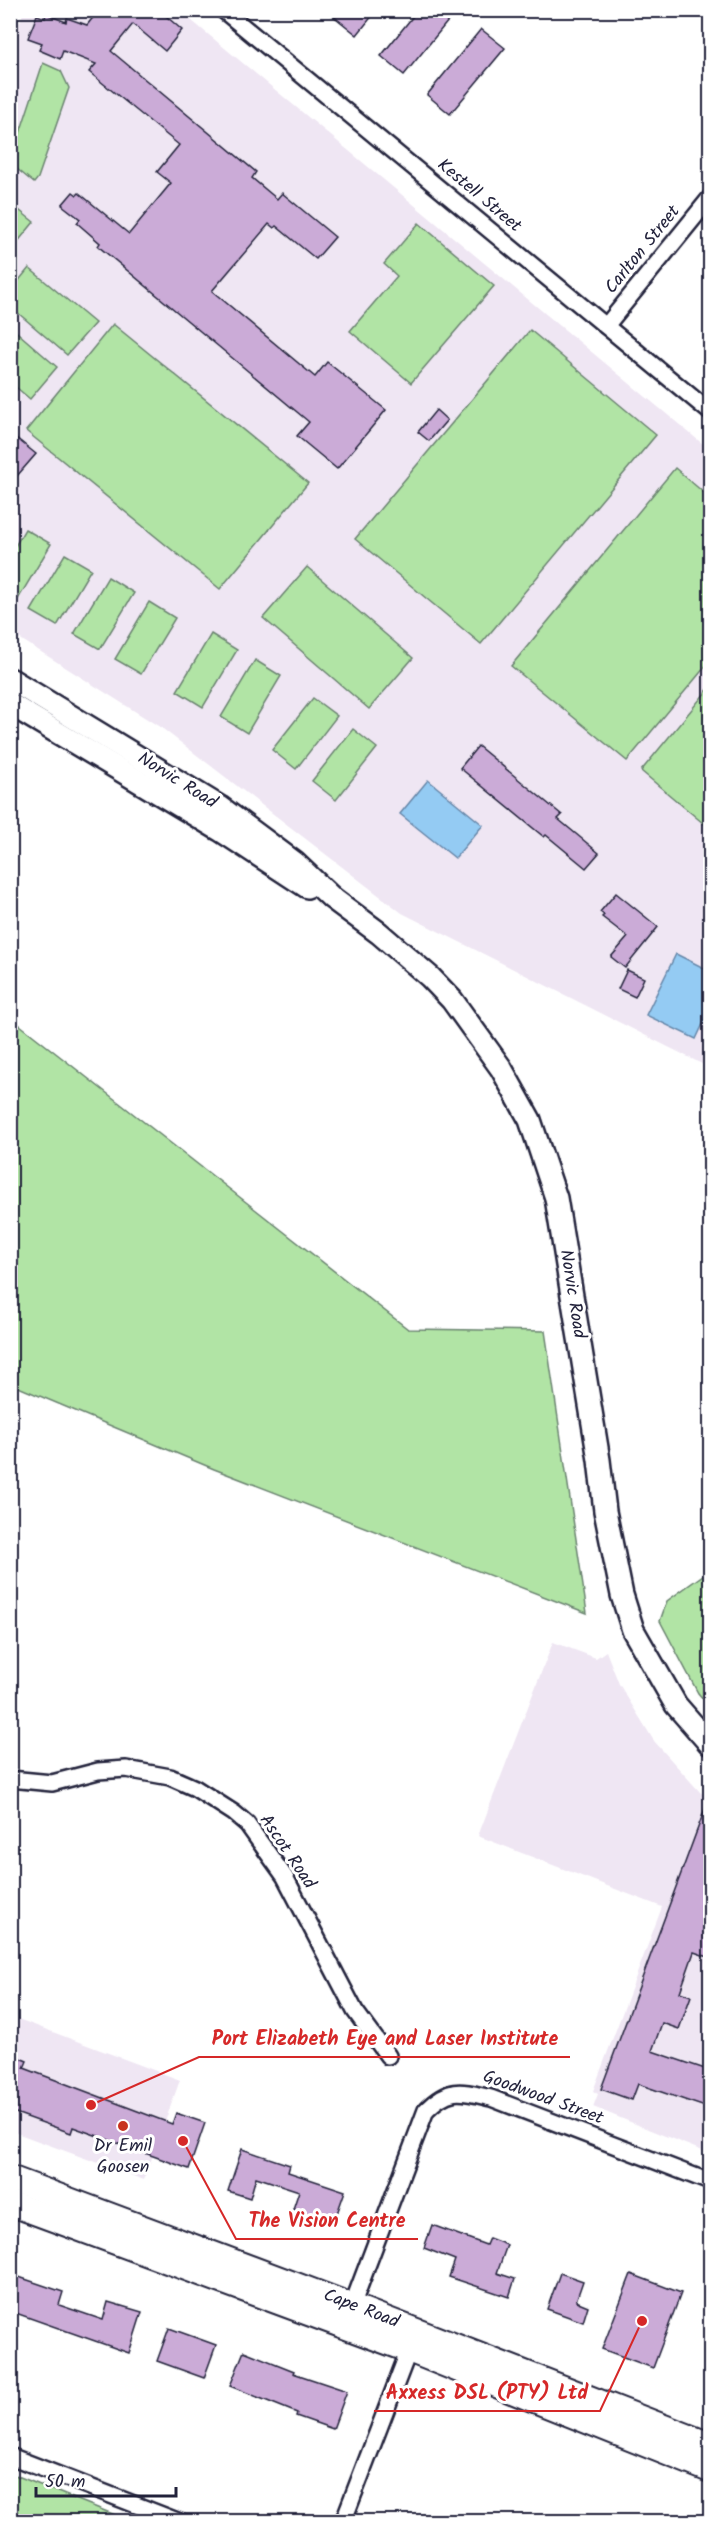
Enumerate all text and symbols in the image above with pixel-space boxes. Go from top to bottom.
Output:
street label: Kestell Street [430,152,529,241]
street label: Carlton Street [598,198,689,301]
street label: Norvic Road [131,745,223,818]
street label: Norvic Road [551,1248,593,1341]
street label: Ascot Road [251,1809,323,1896]
callout: Port Elizabeth Eye and Laser Institute [199,2019,570,2057]
text: Port Elizabeth Eye and Laser Institute [212,2024,559,2056]
street label: Goodwood Street [479,2063,608,2134]
marker: Dr Emil Goosen [116,2119,130,2133]
place label: Dr Emil Goosen [94,2132,153,2182]
callout: The Vision Centre [236,2201,418,2239]
text: The Vision Centre [248,2206,406,2238]
street label: Cape Road [319,2281,404,2337]
callout: Axxess DSL (PTY) Ltd [374,2373,600,2411]
text: Axxess DSL (PTY) Ltd [386,2378,589,2410]
scale bar [36,2460,176,2498]
text: 50 m [45,2468,85,2497]

